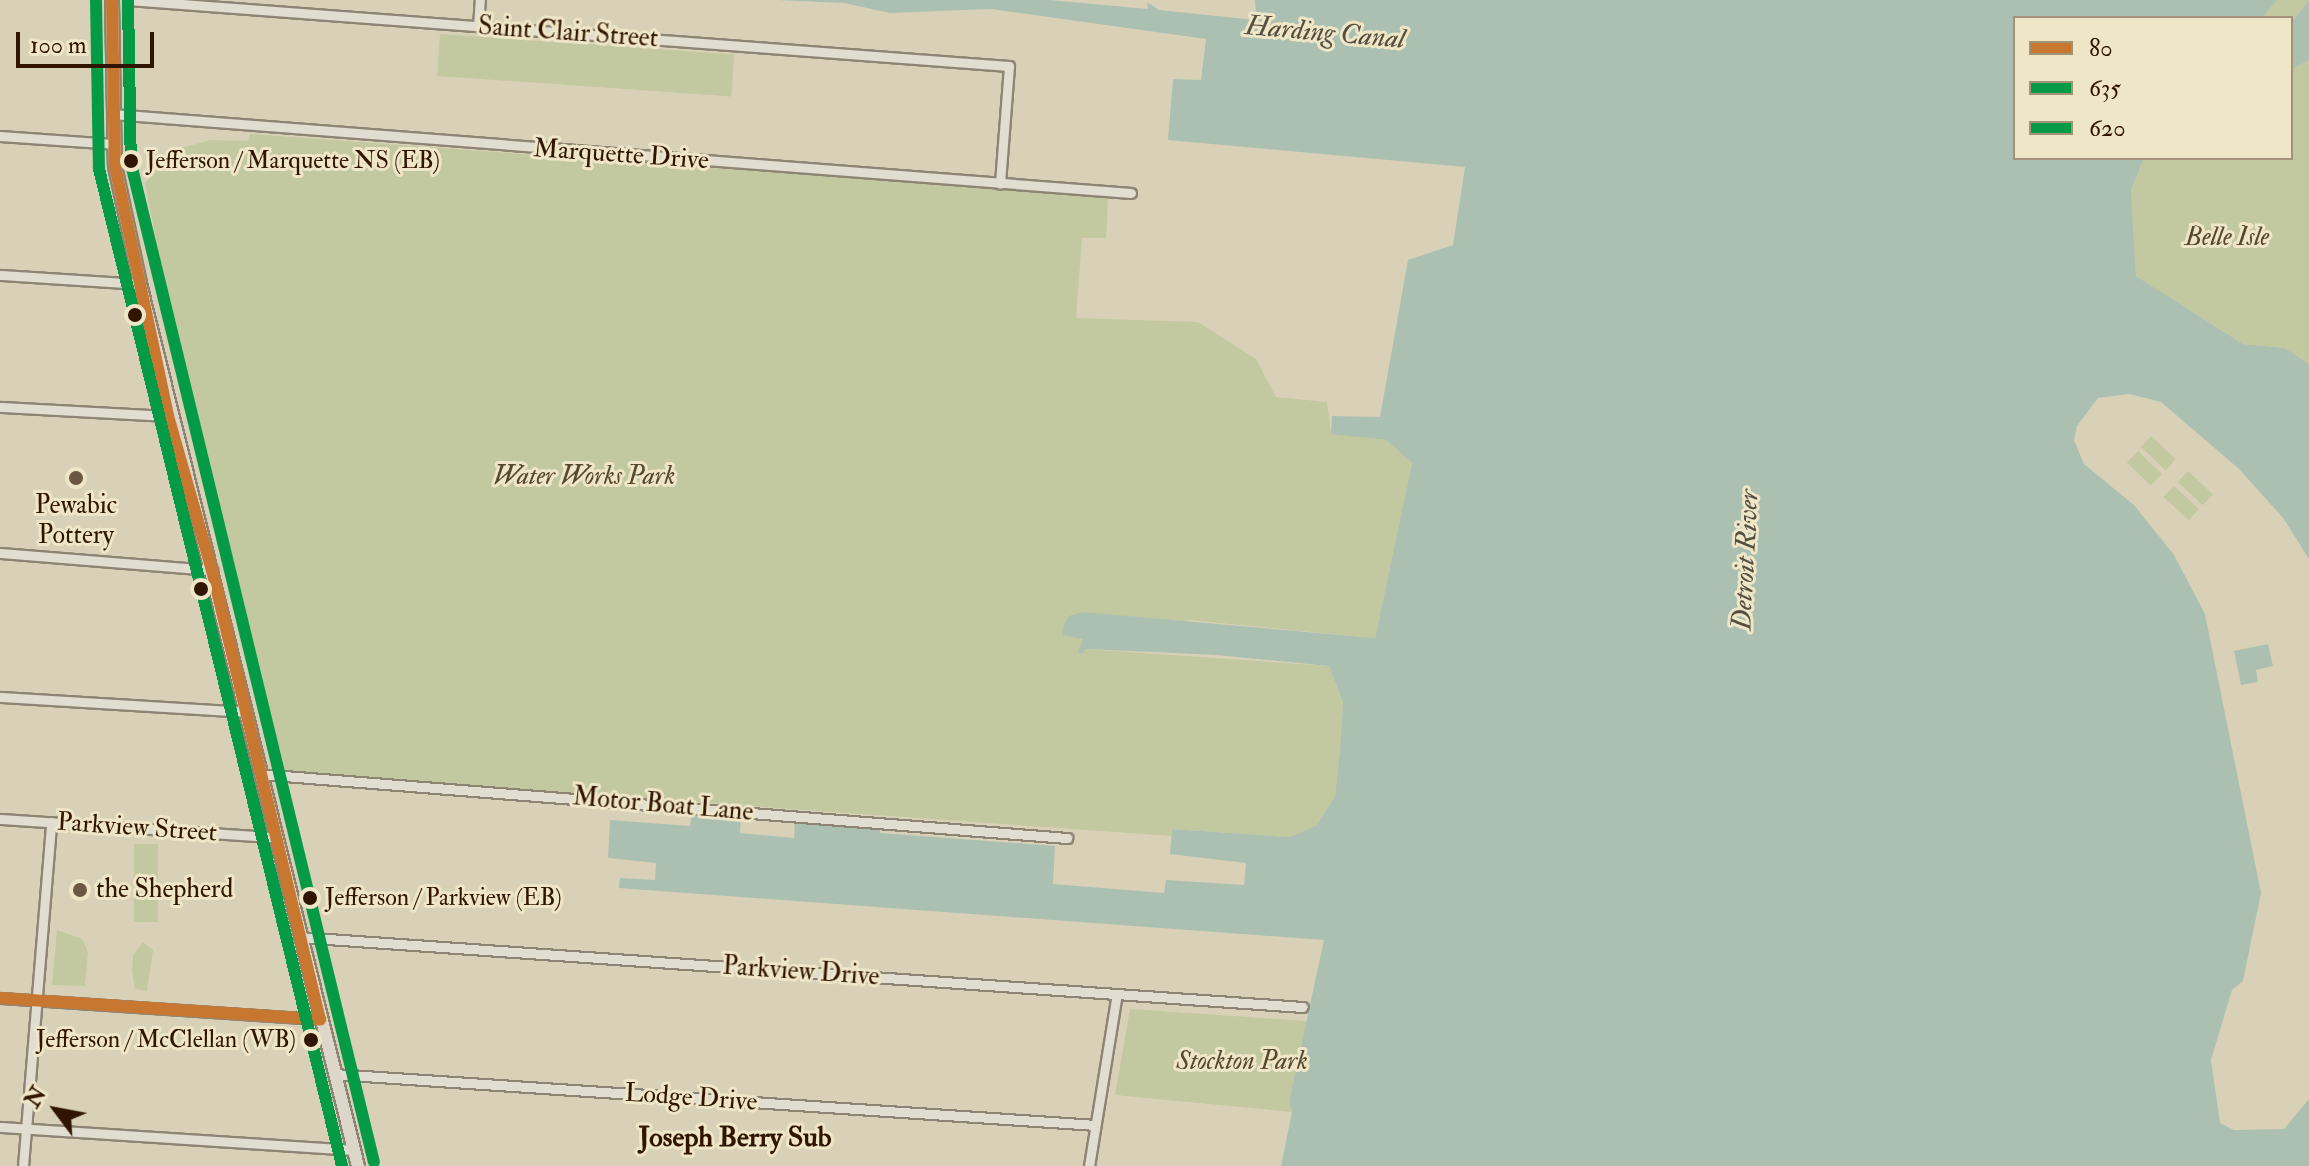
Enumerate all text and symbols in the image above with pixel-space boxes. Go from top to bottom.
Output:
water label: Harding Canal [1244,9,1406,57]
street label: Saint Clair Street [477,11,659,55]
scale bar [20,16,158,66]
legend [2013,16,2293,160]
text: 100 m [30,30,87,61]
text: 80 [2089,33,2113,64]
text: 635 [2089,73,2121,104]
text: 620 [2089,113,2126,144]
street label: Marquette Drive [532,133,710,177]
place label: Jefferson / Marquette NS (EB) [146,147,440,175]
marker: Jefferson / Marquette NS (EB) [123,153,139,169]
park label: Belle Isle [2185,222,2269,254]
unlabelled marker [127,307,143,323]
park label: Water Works Park [493,461,675,493]
marker: Pewabic Pottery [67,469,85,487]
water label: Detroit River [1726,489,1766,631]
place label: Pewabic Pottery [35,490,117,552]
unlabelled marker [193,581,209,597]
street label: Motor Boat Lane [571,782,755,828]
street label: Parkview Street [56,807,218,849]
place label: the Shepherd [96,874,233,906]
marker: the Shepherd [71,881,89,899]
place label: Jefferson / Parkview (EB) [325,884,562,912]
marker: Jefferson / Parkview (EB) [302,890,318,906]
street label: Parkview Drive [721,951,881,993]
place label: Jefferson / McClellan (WB) [36,1026,296,1054]
marker: Jefferson / McClellan (WB) [303,1032,319,1048]
park label: Stockton Park [1176,1046,1308,1078]
north arrow [16,1070,96,1150]
street label: Lodge Drive [624,1078,758,1118]
text: N [19,1082,53,1113]
district label: Joseph Berry Sub [639,1121,831,1155]

